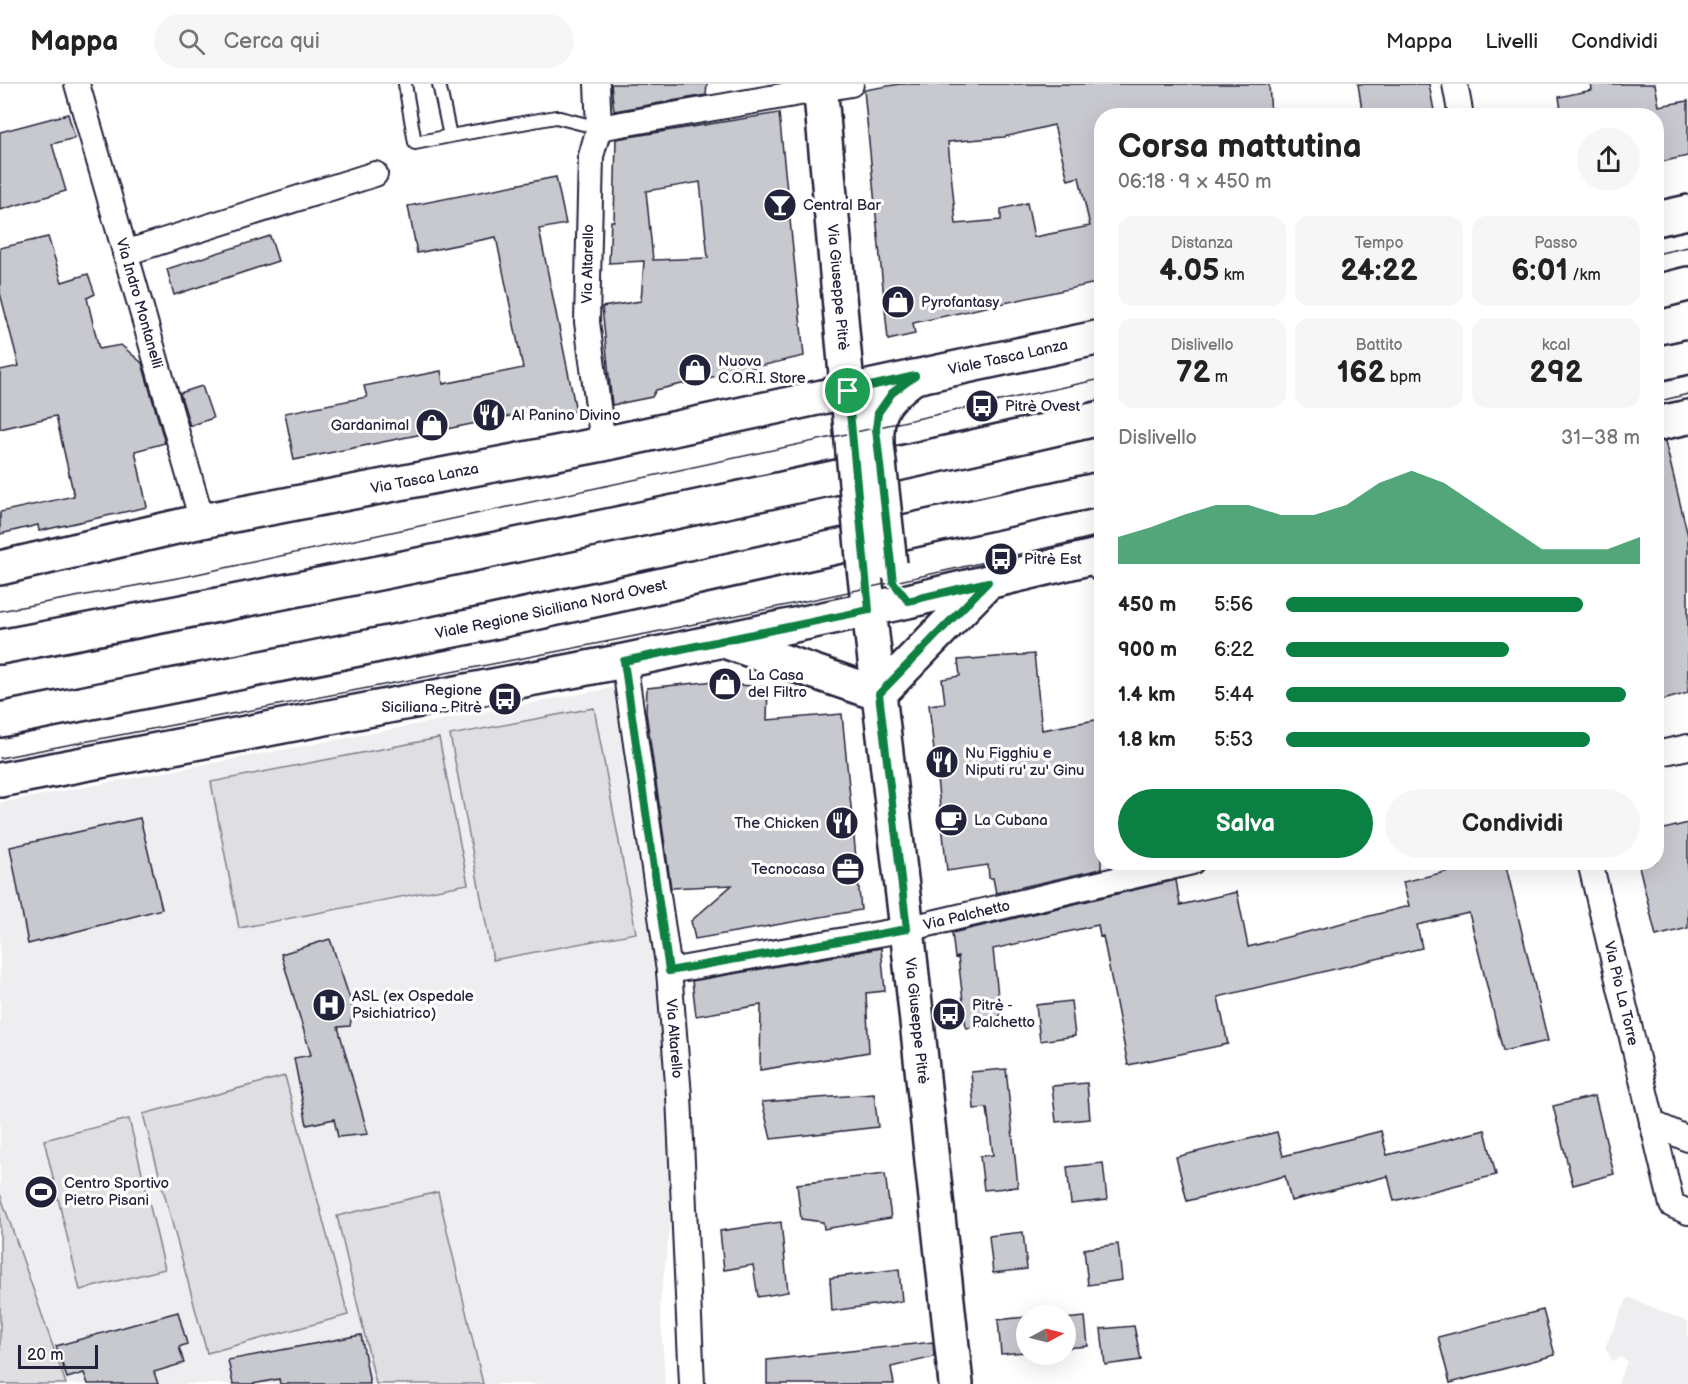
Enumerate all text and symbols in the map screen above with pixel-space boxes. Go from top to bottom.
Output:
search box [154,14,574,68]
text: Mappa [30,25,118,58]
icon: search [175,25,208,58]
text: Cerca qui [223,28,320,55]
text: Mappa [1386,29,1452,54]
text: Livelli [1485,29,1538,54]
text: Condividi [1571,29,1658,54]
text: Corsa mattutina [1118,127,1362,167]
button: share [1577,128,1640,191]
text: 06:18 · 9 × 450 m [1118,170,1271,194]
bar icon: Central Bar [762,187,798,223]
place label: Central Bar [803,196,881,215]
street label: Via Giuseppe Pitrè [823,223,853,351]
street label: Via Altarello [578,224,598,304]
text: Distanza [1171,234,1233,253]
text: Tempo [1354,234,1404,253]
text: Passo [1534,234,1578,253]
street label: Via Indro Montanelli [112,236,167,371]
text: 4.05 [1159,253,1219,289]
text: 24:22 [1340,253,1418,289]
text: 6:01 [1511,253,1568,289]
text: km [1219,266,1245,285]
text: /km [1568,266,1601,285]
shop icon: Pyrofantasy [880,284,916,320]
place label: Pyrofantasy [921,293,1000,312]
street label: Viale Tasca Lanza [947,335,1070,379]
text: Dislivello [1170,336,1234,355]
text: Battito [1355,336,1403,355]
text: kcal [1542,336,1570,355]
shop icon: Nuova C.O.R.I. Store [677,352,713,388]
place label: Nuova C.O.R.I. Store [718,352,806,388]
text: 72 [1176,355,1210,391]
text: 162 [1337,355,1385,391]
text: 292 [1529,355,1583,391]
pin [822,365,873,416]
text: m [1210,368,1228,387]
text: bpm [1385,368,1421,387]
icon: arrive [831,374,864,407]
bus stop icon: Pitrè Ovest [964,388,1000,424]
restaurant icon: Al Panino Divino [471,397,507,433]
place label: Pitrè Ovest [1005,397,1081,416]
place label: Al Panino Divino [512,406,621,425]
shop icon: Gardanimal [414,407,450,443]
place label: Gardanimal [331,416,409,435]
text: Dislivello [1118,426,1197,450]
text: 31–38 m [1561,426,1640,450]
street label: Via Tasca Lanza [369,459,480,498]
bus stop icon: Pitrè Est [983,541,1019,577]
place label: Pitrè Est [1024,550,1082,569]
street label: Viale Regione Siciliana Nord Ovest [433,575,669,643]
text: 450 m [1118,593,1176,617]
text: 5:56 [1214,593,1253,617]
text: 900 m [1118,638,1177,662]
text: 6:22 [1214,638,1254,662]
shop icon: La Casa del Filtro [707,666,743,702]
place label: La Casa del Filtro [748,666,807,702]
place label: Regione Siciliana - Pitrè [382,681,482,717]
bus stop icon: Regione Siciliana - Pitrè [487,681,523,717]
text: 1.4 km [1118,683,1176,707]
text: 5:44 [1214,683,1254,707]
text: 1.8 km [1118,728,1176,752]
text: 5:53 [1214,728,1253,752]
restaurant icon: Nu Figghiu e Niputi ru' zu' Ginu [924,744,960,780]
place label: Nu Figghiu e Niputi ru' zu' Ginu [965,744,1084,780]
button: Salva [1118,789,1373,858]
button: Condividi [1385,789,1640,858]
cafe icon: La Cubana [933,802,969,838]
restaurant icon: The Chicken [824,805,860,841]
place label: La Cubana [974,811,1048,830]
place label: The Chicken [734,814,819,833]
office icon: Tecnocasa [830,851,866,887]
place label: Tecnocasa [751,860,825,879]
street label: Via Palchetto [921,896,1012,934]
street label: Via Pio La Torre [1600,939,1643,1047]
street label: Via Giuseppe Pitrè [901,957,933,1085]
hospital icon: ASL (ex Ospedale Psichiatrico) [311,987,347,1023]
place label: ASL (ex Ospedale Psichiatrico) [352,987,474,1023]
bus stop icon: Pitrè - Palchetto [931,996,967,1032]
place label: Pitrè - Palchetto [972,996,1035,1032]
street label: Via Altarello [662,998,687,1079]
sports icon: Centro Sportivo Pietro Pisani [23,1174,59,1210]
place label: Centro Sportivo Pietro Pisani [64,1174,169,1210]
north arrow [1016,1305,1076,1365]
map controls [1016,1305,1076,1365]
scale bar [18,1342,98,1370]
text: 20 m [27,1346,63,1365]

